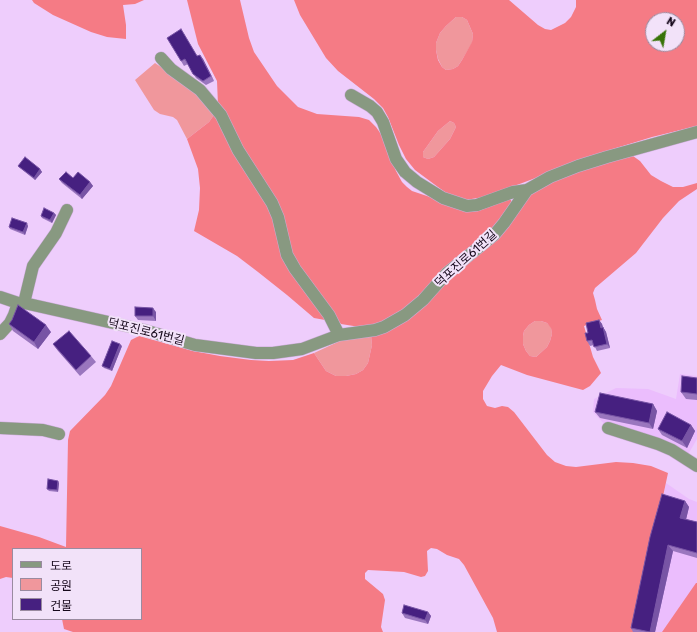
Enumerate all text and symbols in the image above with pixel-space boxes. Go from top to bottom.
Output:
north arrow [645,12,685,52]
text: N [664,15,678,30]
street label: 덕포진로61번길 [432,227,500,291]
street label: 덕포진로61번길 [106,316,186,348]
legend [12,548,142,620]
text: 도로 [50,559,72,573]
text: 공원 [50,579,72,593]
text: 건물 [50,599,72,613]

